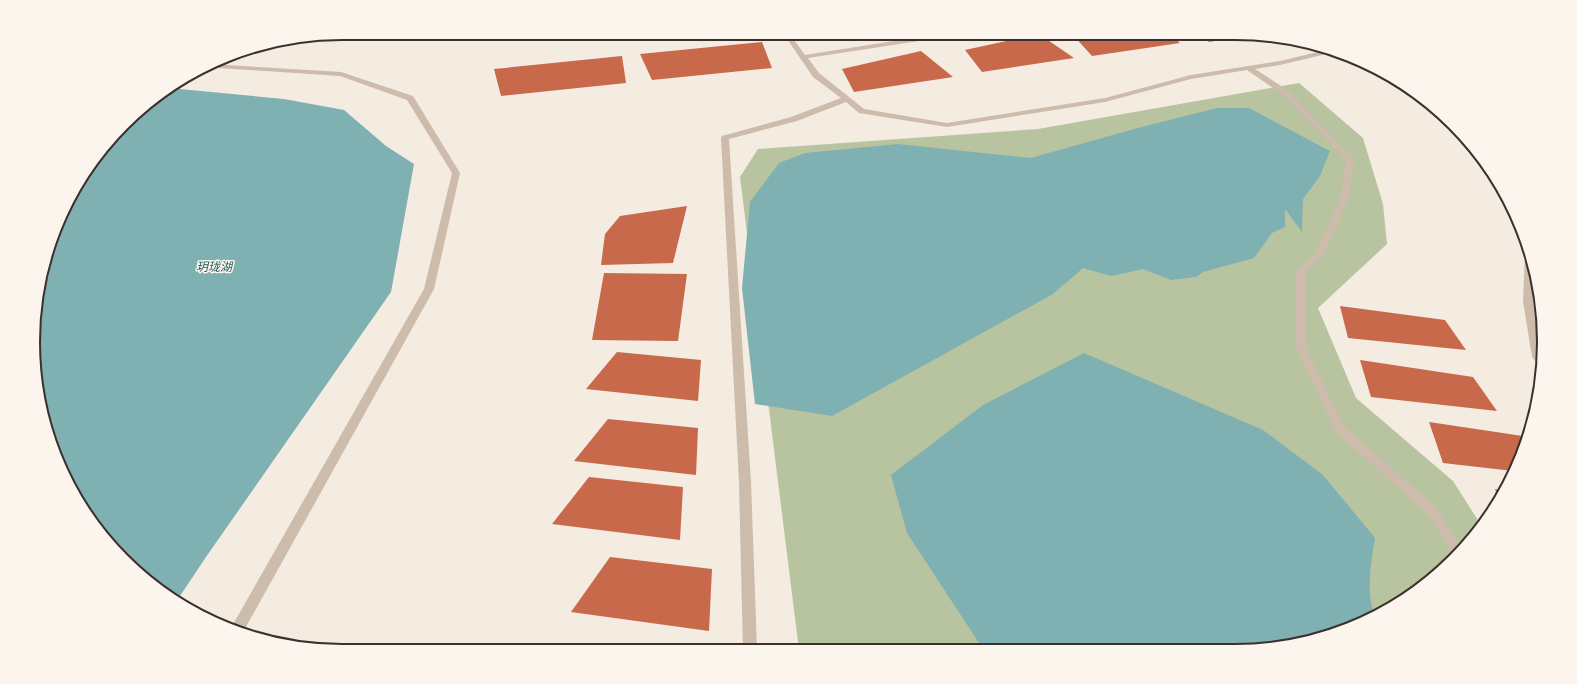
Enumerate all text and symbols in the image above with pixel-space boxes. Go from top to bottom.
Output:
water label: 玥珑湖 [196,260,234,274]

